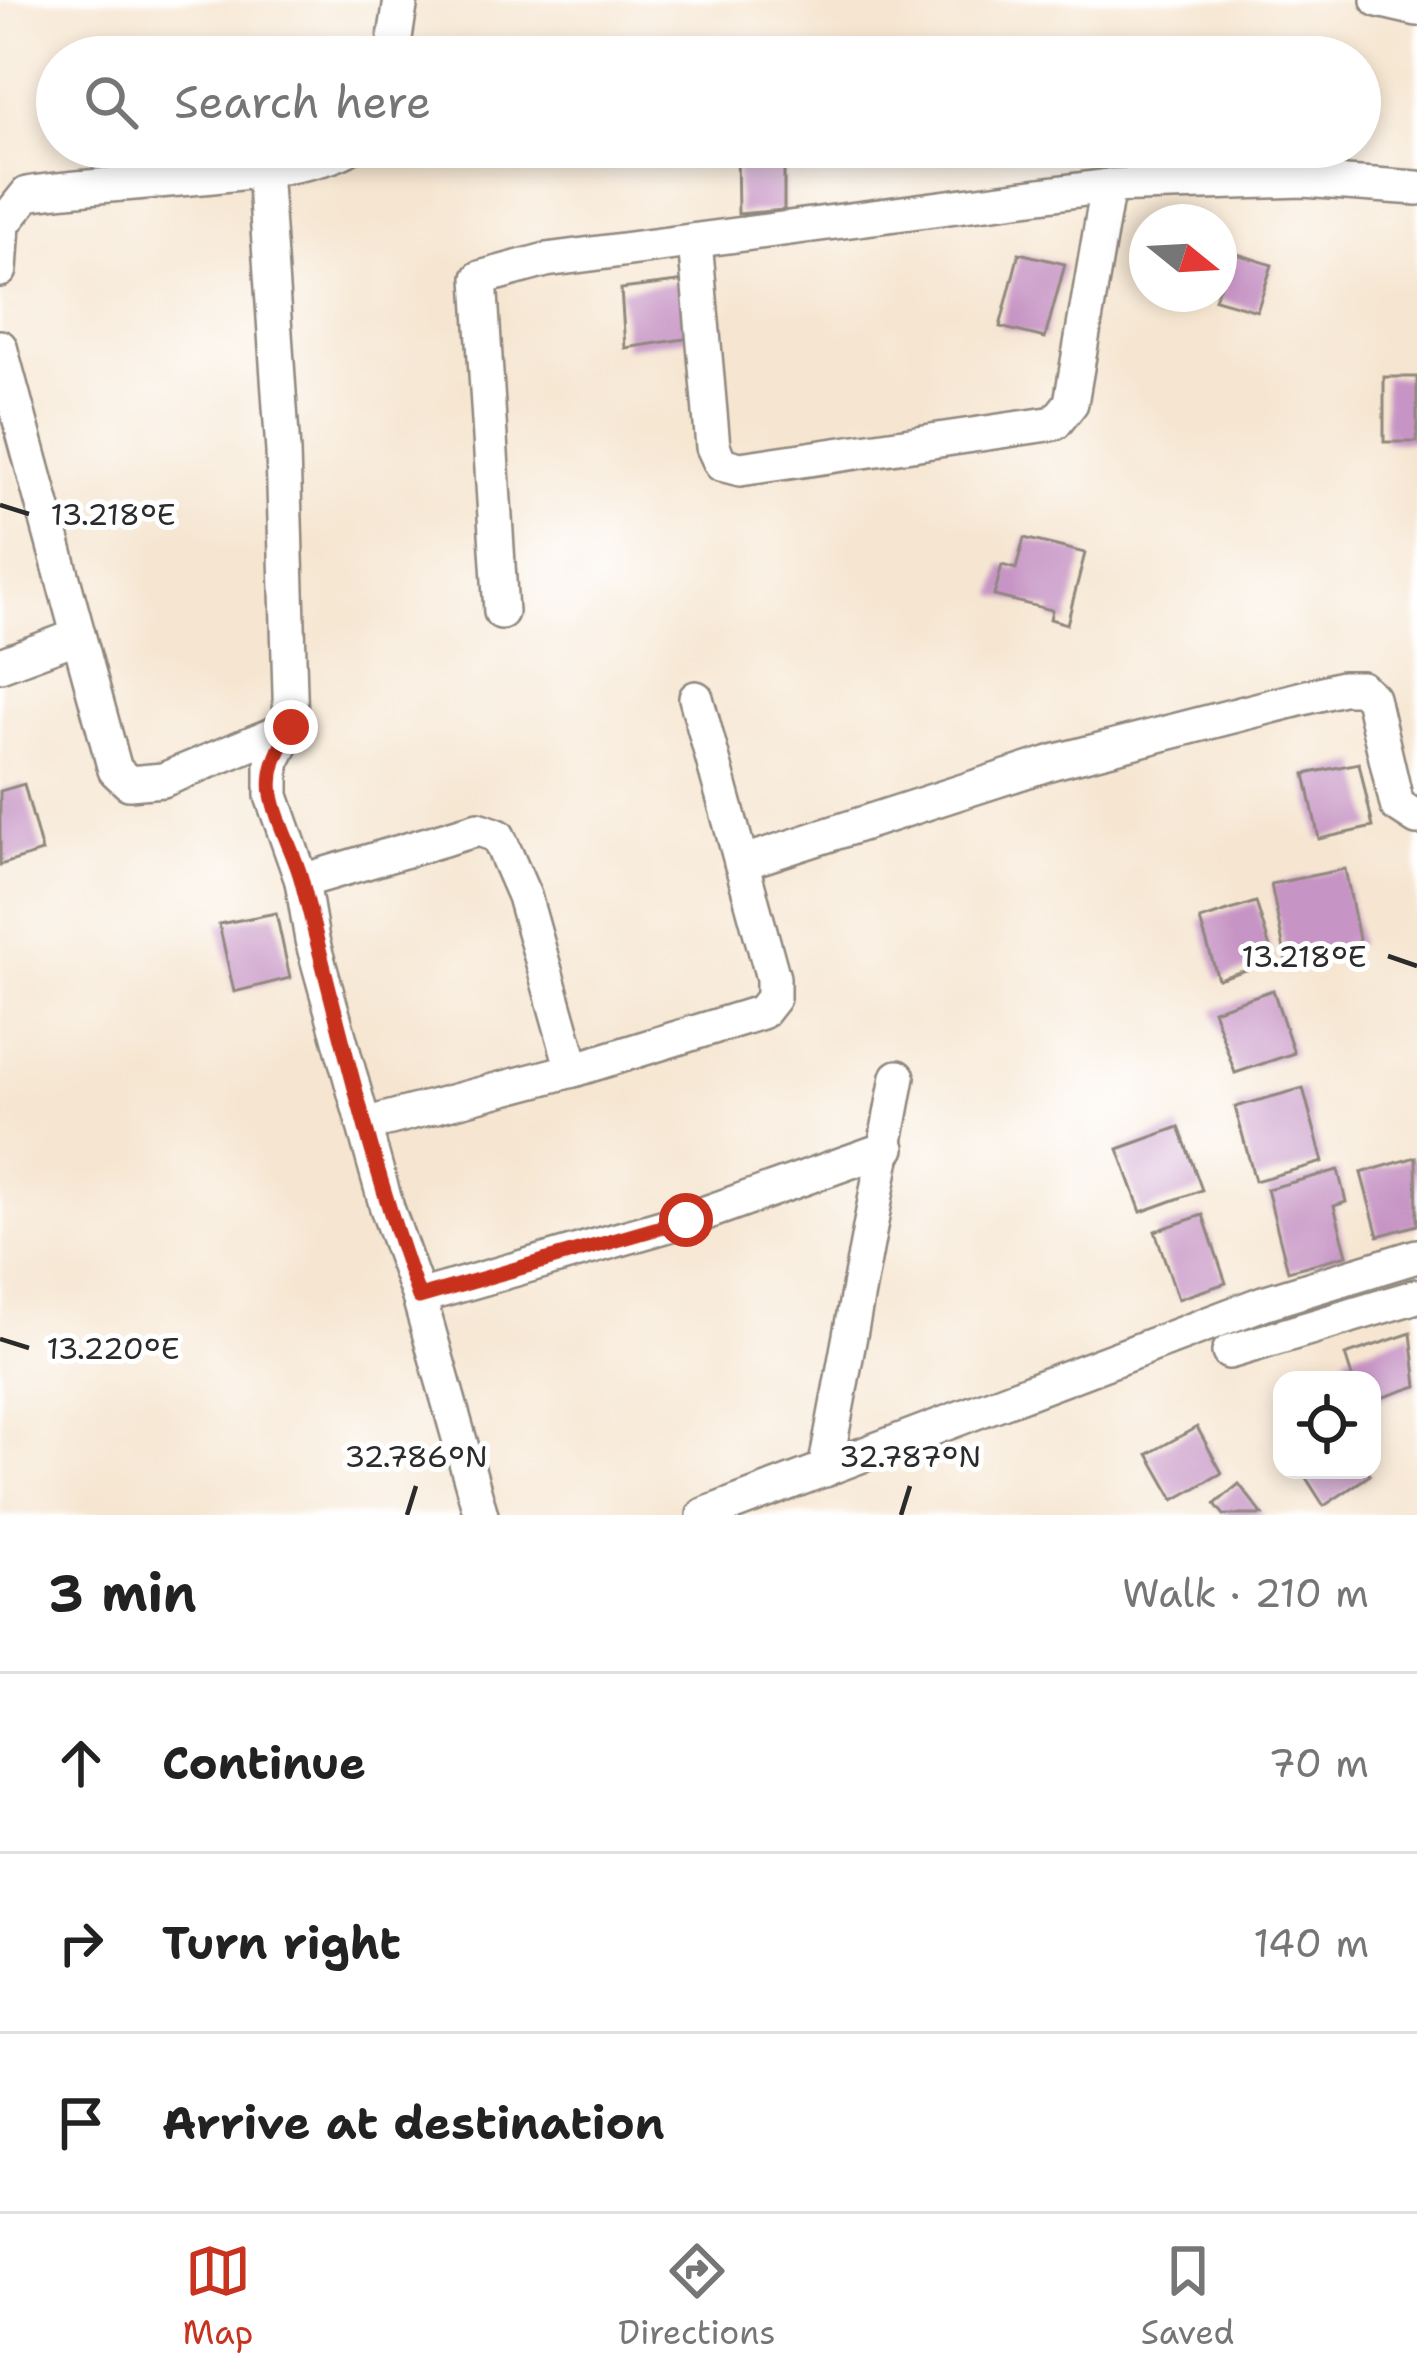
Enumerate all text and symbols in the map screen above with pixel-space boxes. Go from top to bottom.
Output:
search box [36,36,1381,168]
icon: search [78,69,144,135]
text: Search here [174,72,431,132]
north arrow [1129,204,1237,312]
text: 13.218°E [50,494,176,535]
route end [264,700,318,754]
text: 13.218°E [1241,936,1367,977]
route start [659,1193,713,1247]
text: 13.220°E [46,1328,180,1369]
map controls [1273,1371,1381,1479]
button: locate [1273,1371,1381,1479]
text: 32.786°N [344,1436,488,1477]
text: 32.787°N [839,1436,981,1477]
text: 3 min [48,1559,197,1627]
text: Walk · 210 m [1122,1567,1369,1619]
icon: ahead [48,1730,114,1796]
text: Continue [162,1733,366,1793]
text: 70 m [1268,1737,1369,1789]
icon: right [48,1910,114,1976]
text: Turn right [162,1913,401,1973]
text: 140 m [1253,1917,1369,1969]
icon: arrive [48,2090,114,2156]
text: Arrive at destination [162,2093,665,2153]
tab: Map [183,2238,253,2355]
tab: Directions [618,2238,776,2355]
tab: Saved [1141,2238,1234,2355]

